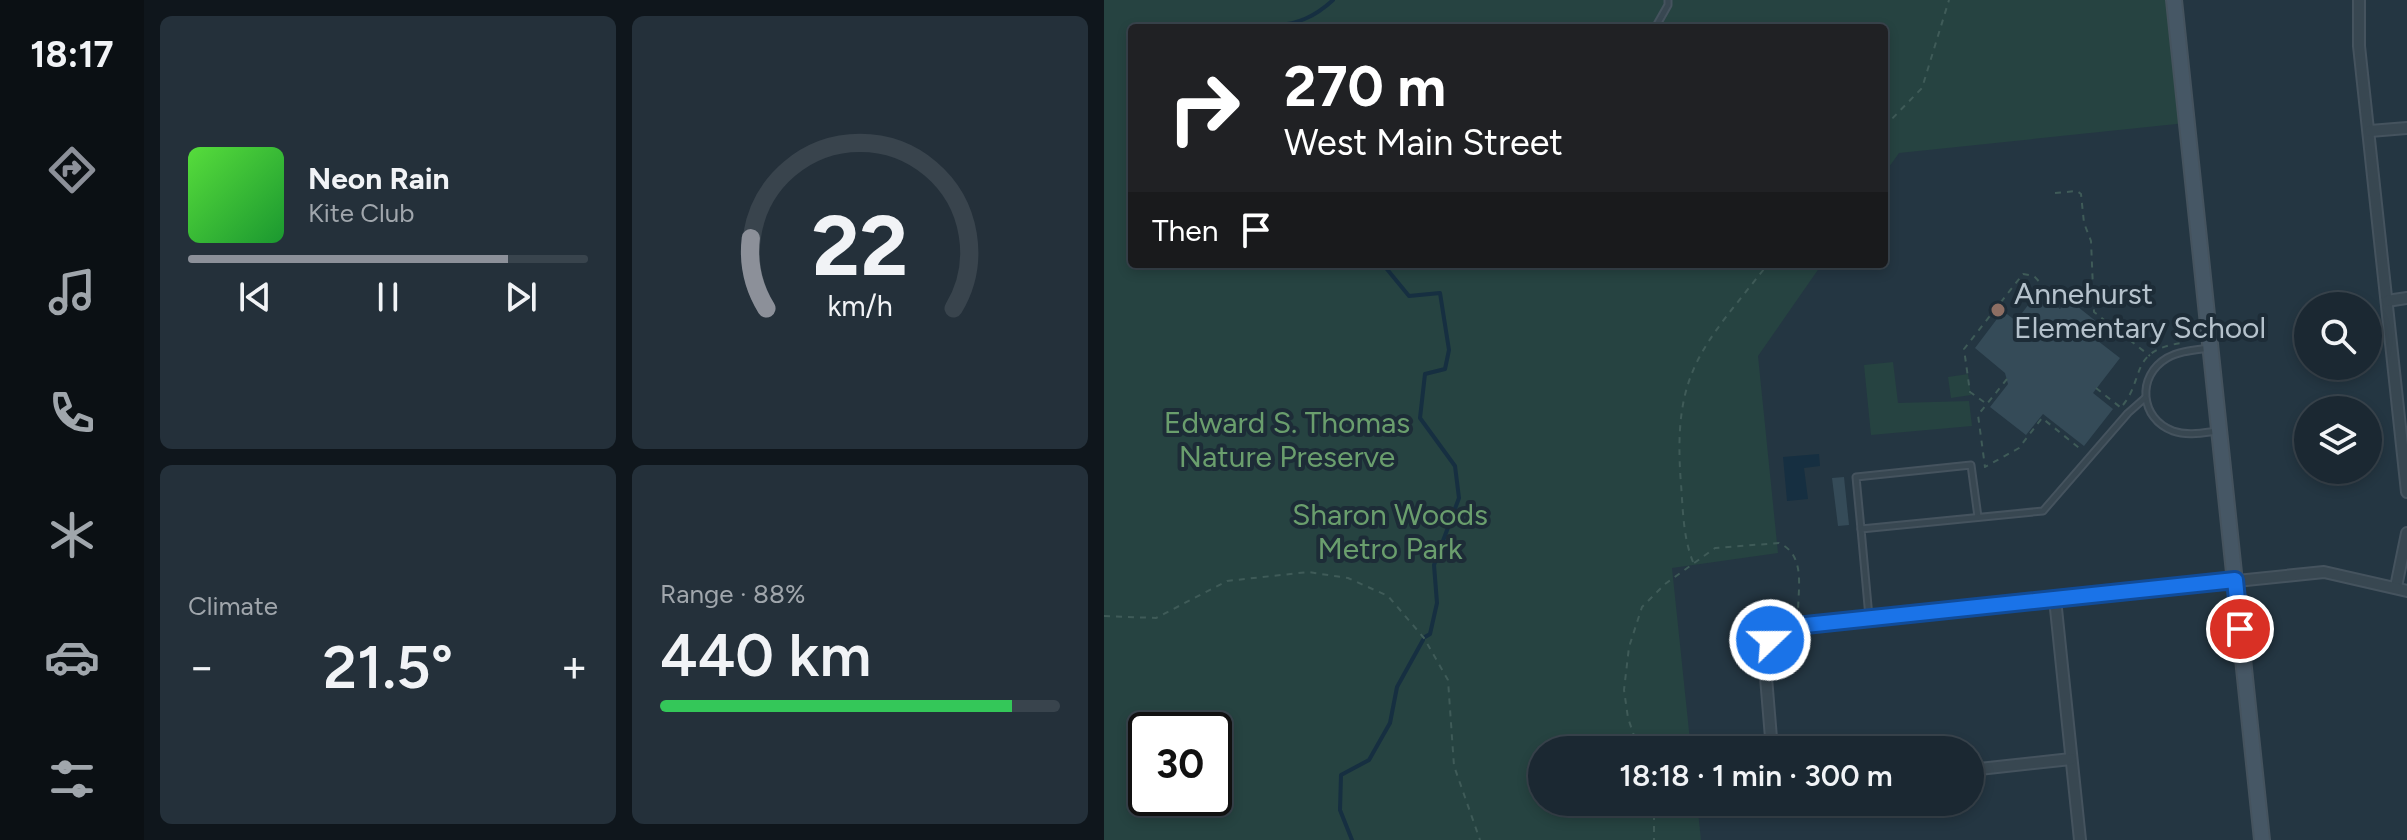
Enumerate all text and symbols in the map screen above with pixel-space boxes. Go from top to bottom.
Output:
text: 18:17 [30,33,114,76]
text: 270 m [1284,53,1446,120]
icon: right [1152,56,1256,160]
text: West Main Street [1284,121,1563,164]
icon: directions [44,142,100,198]
text: Neon Rain [308,160,450,197]
text: 22 [812,195,908,295]
text: Kite Club [308,197,414,229]
icon: arrive [1234,208,1278,252]
text: Then [1152,212,1218,249]
icon: music [44,264,100,320]
icon: previous [233,275,277,319]
icon: pause [366,275,410,319]
icon: next [499,275,543,319]
place label: Annehurst Elementary School [2014,275,2266,346]
text: km/h [827,289,893,323]
map controls [2294,292,2382,484]
button: search [2294,292,2382,380]
marker: Annehurst Elementary School [1989,301,2007,319]
icon: phone [44,385,100,441]
button: layers [2294,396,2382,484]
park label: Edward S. Thomas Nature Preserve [1164,404,1410,475]
park label: Sharon Woods Metro Park [1292,496,1488,567]
icon: climate [44,507,100,563]
text: Range · 88% [660,578,805,610]
text: Climate [188,590,278,622]
pin [2206,595,2274,663]
position arrow [1728,598,1812,682]
icon: arrive [2218,607,2262,651]
text: 440 km [660,619,871,691]
icon: car [44,629,100,685]
text: 21.5° [323,631,453,703]
text: − [188,640,215,693]
text: + [561,640,588,693]
speed limit sign: 30 [1128,712,1232,816]
icon: filters [44,751,100,807]
text: 18:18 · 1 min · 300 m [1619,757,1893,794]

